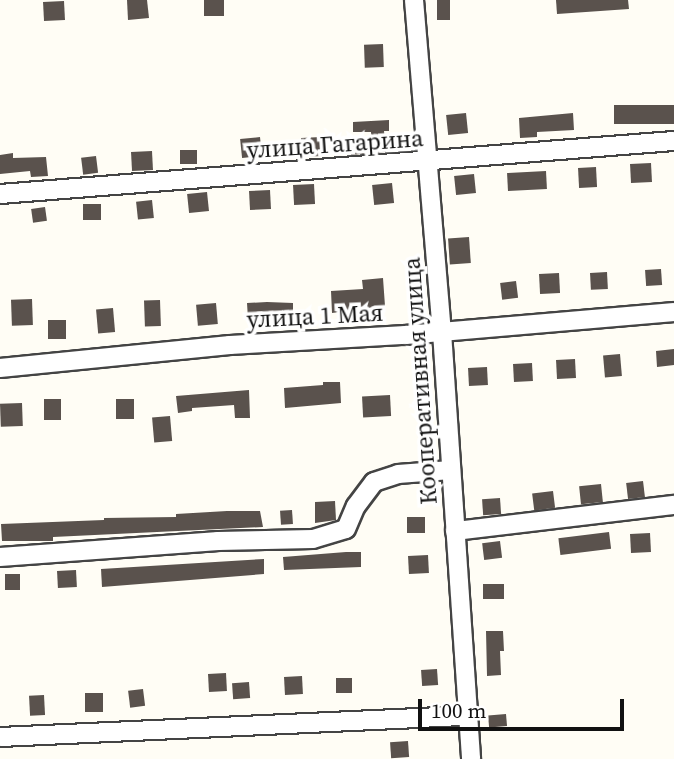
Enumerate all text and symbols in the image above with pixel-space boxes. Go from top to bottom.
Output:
street label: улица Гагарина [246,123,424,165]
street label: Кооперативная улица [397,256,443,506]
street label: улица 1 Мая [246,298,384,334]
scale bar [422,686,628,730]
text: 100 m [431,696,486,725]

